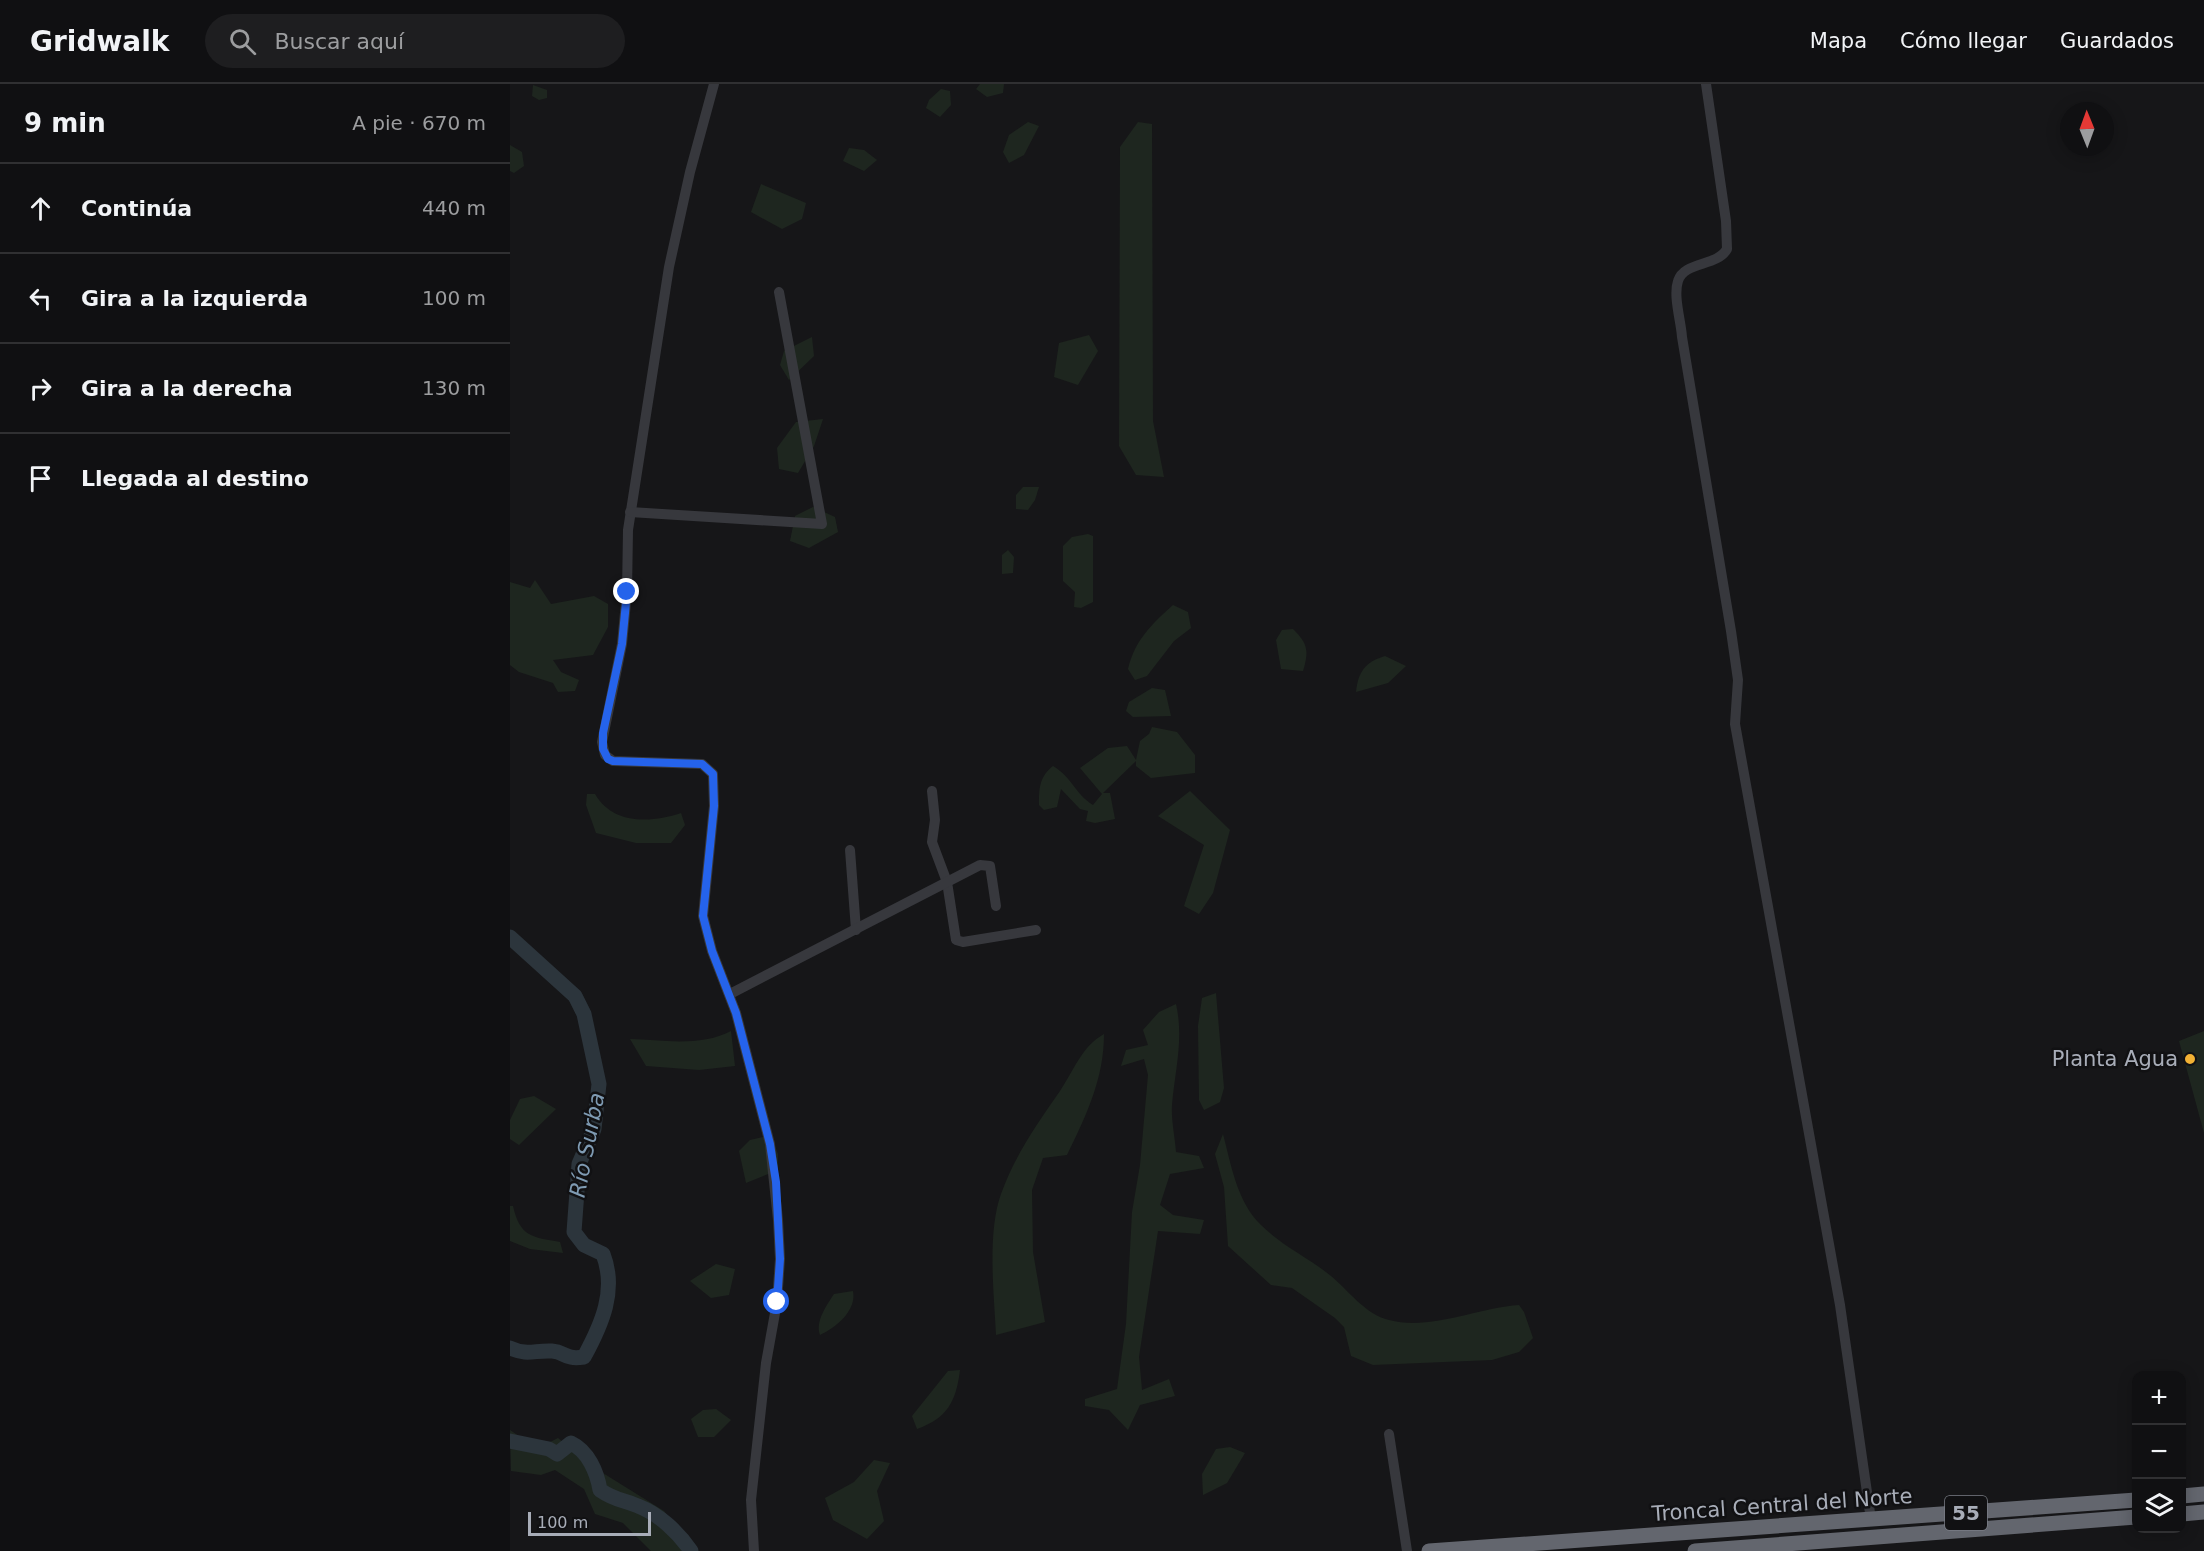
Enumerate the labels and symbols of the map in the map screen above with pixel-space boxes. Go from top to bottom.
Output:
north arrow [2060,102,2114,156]
route end [613,578,639,604]
place label: Planta Agua [2052,1047,2178,1071]
marker: Planta Agua [2183,1052,2197,1066]
water label: Río Surba [565,1090,609,1200]
route start [763,1288,789,1314]
street label: Troncal Central del Norte [1650,1484,1913,1526]
road number: 55 [1945,1496,1987,1530]
scale bar [528,1509,651,1536]

